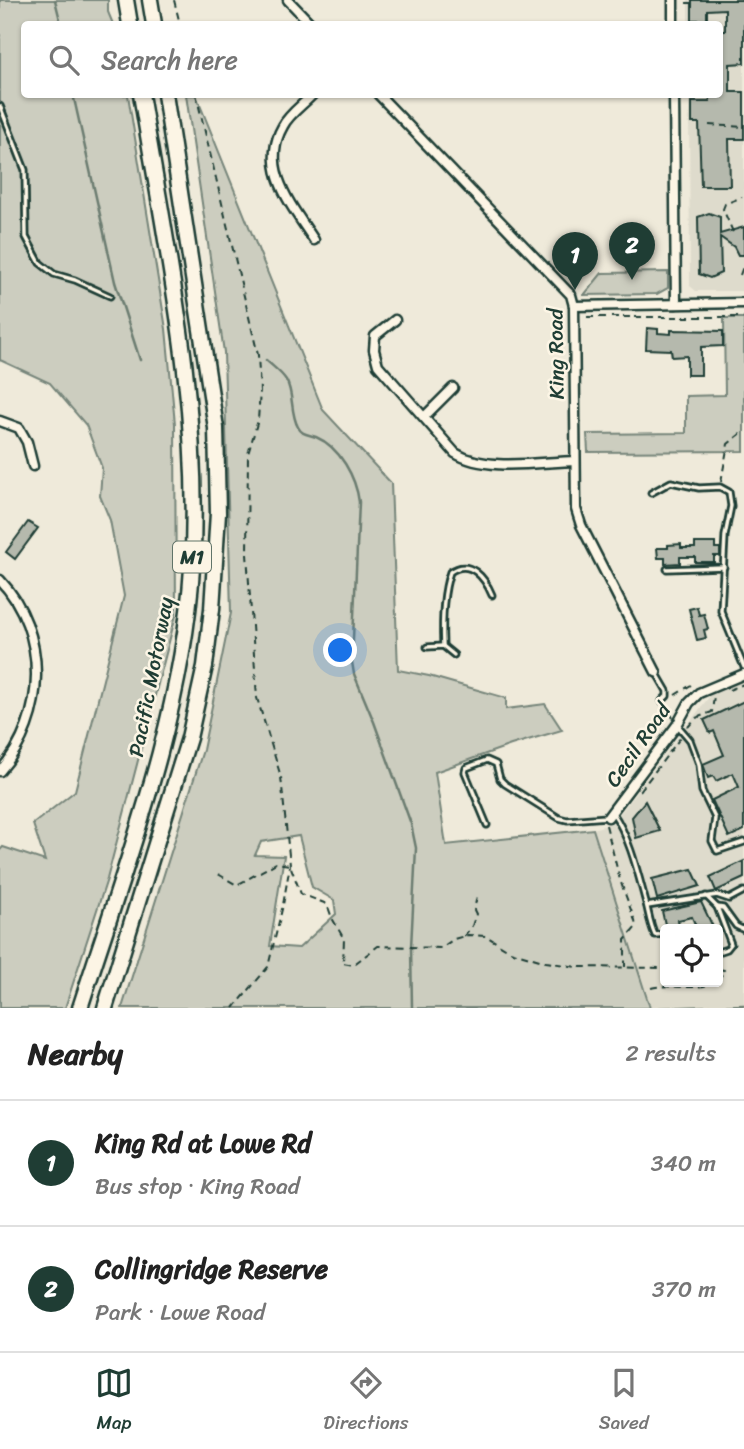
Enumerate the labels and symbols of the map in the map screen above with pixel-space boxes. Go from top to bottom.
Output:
pin: 2 [609,222,655,280]
pin: 1 [552,232,598,290]
street label: King Road [536,306,576,400]
road number: M1 [173,542,211,572]
street label: Pacific Motorway [117,594,185,760]
your location [323,633,357,667]
street label: Cecil Road [595,693,682,795]

